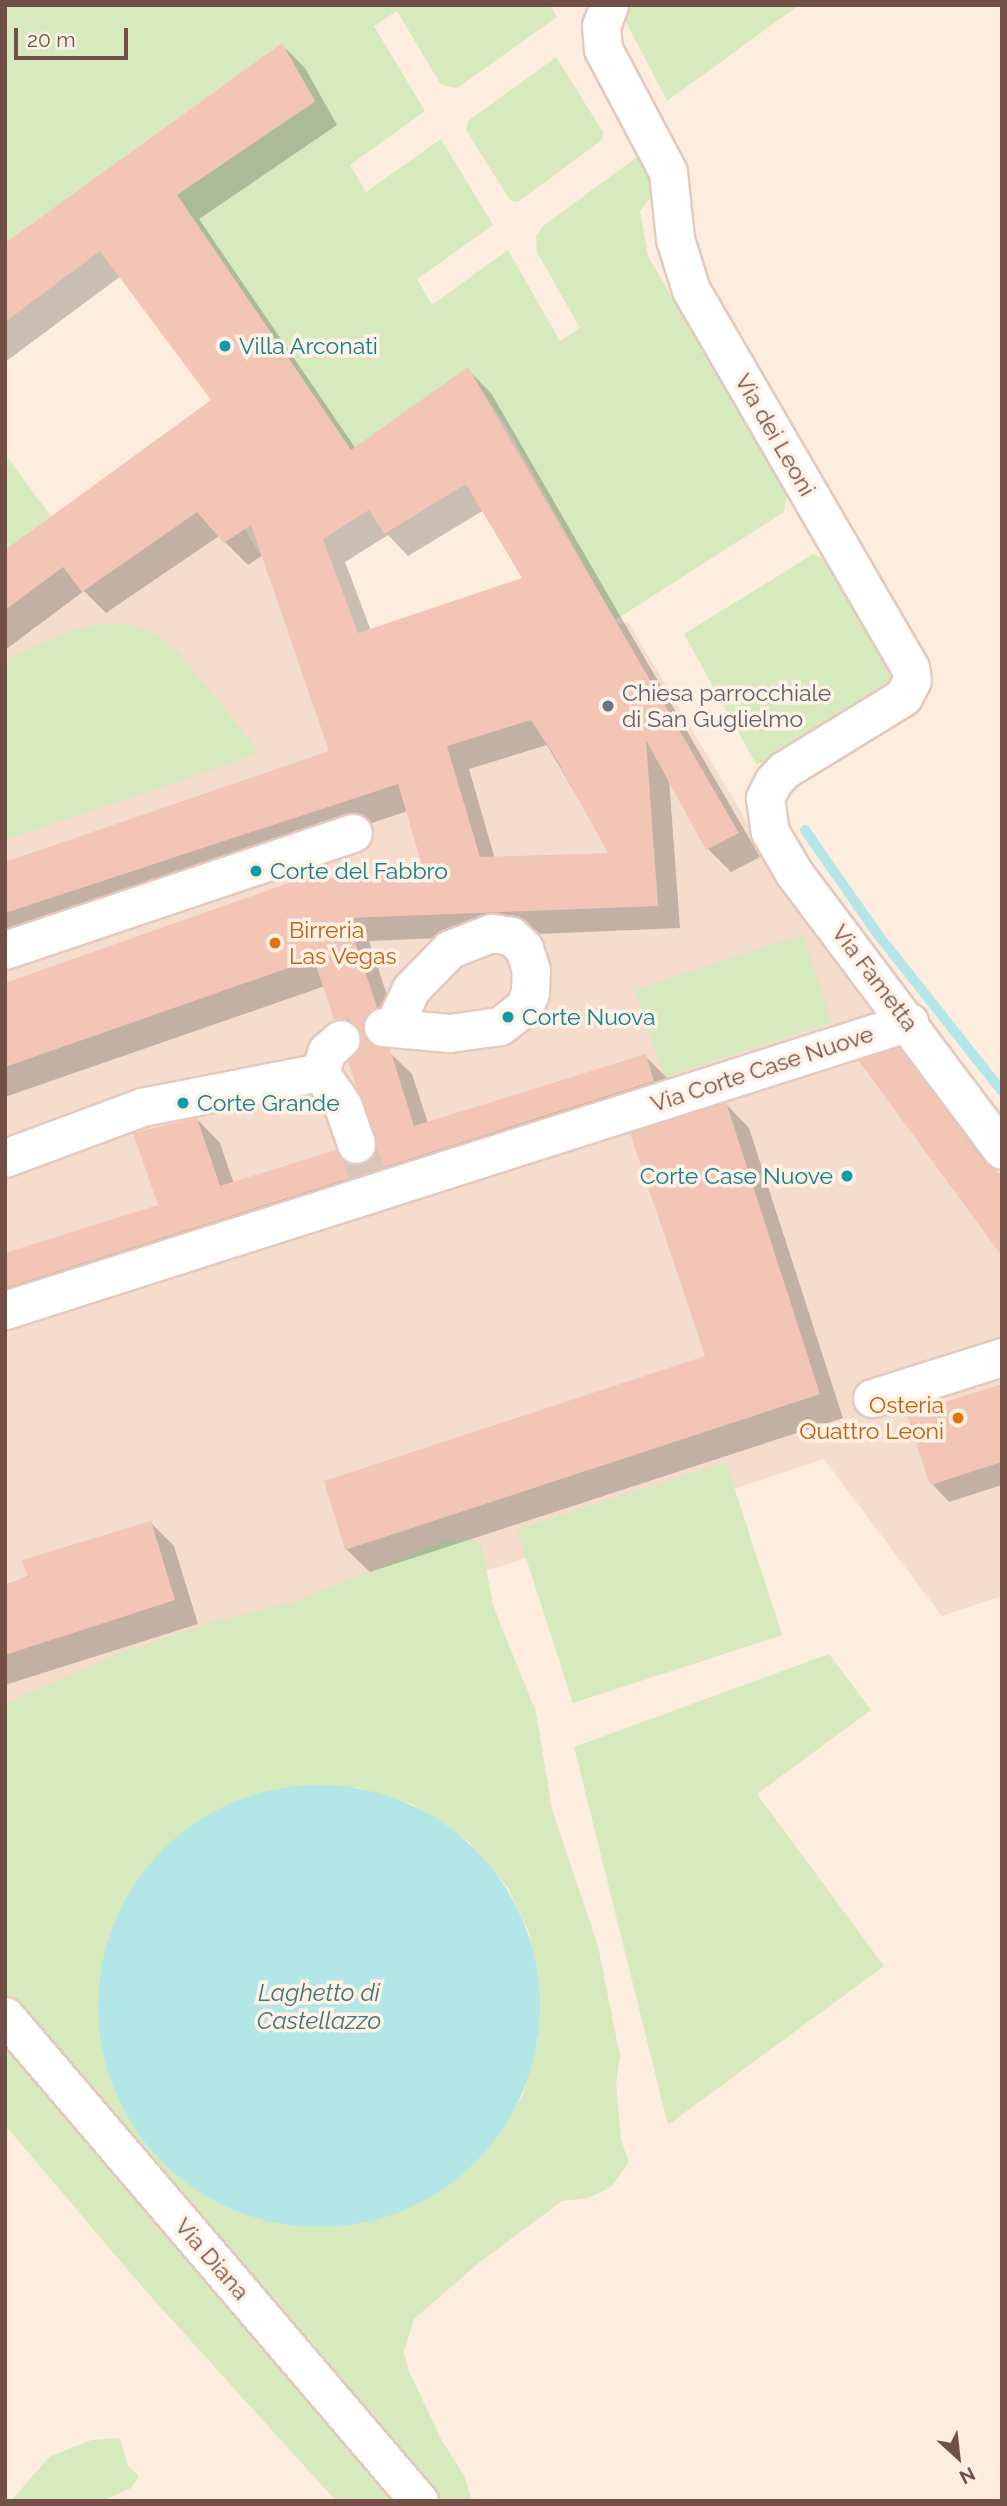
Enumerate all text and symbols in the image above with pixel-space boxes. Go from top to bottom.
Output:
scale bar [18,14,131,58]
text: 20 m [27,27,75,52]
place label: Villa Arconati [239,332,379,360]
marker: Villa Arconati [217,338,233,354]
street label: Via dei Leoni [729,369,821,501]
place label: Chiesa parrocchiale di San Guglielmo [622,679,831,733]
marker: Chiesa parrocchiale di San Guglielmo [600,698,616,714]
place label: Corte del Fabbro [270,857,449,885]
marker: Corte del Fabbro [248,863,264,879]
place label: Birreria Las Vegas [289,916,397,970]
street label: Via Fametta [826,919,924,1037]
marker: Birreria Las Vegas [267,935,283,951]
place label: Corte Nuova [522,1003,656,1031]
marker: Corte Nuova [500,1009,516,1025]
street label: Via Corte Case Nuove [647,1020,877,1118]
place label: Corte Grande [197,1089,340,1117]
marker: Corte Grande [175,1095,191,1111]
place label: Corte Case Nuove [640,1162,833,1190]
marker: Corte Case Nuove [839,1168,855,1184]
place label: Osteria Quattro Leoni [799,1391,944,1445]
marker: Osteria Quattro Leoni [950,1410,966,1426]
water label: Laghetto di Castellazzo [257,1979,381,2035]
street label: Via Diana [169,2213,255,2305]
north arrow [923,2422,993,2492]
text: N [956,2463,979,2489]

